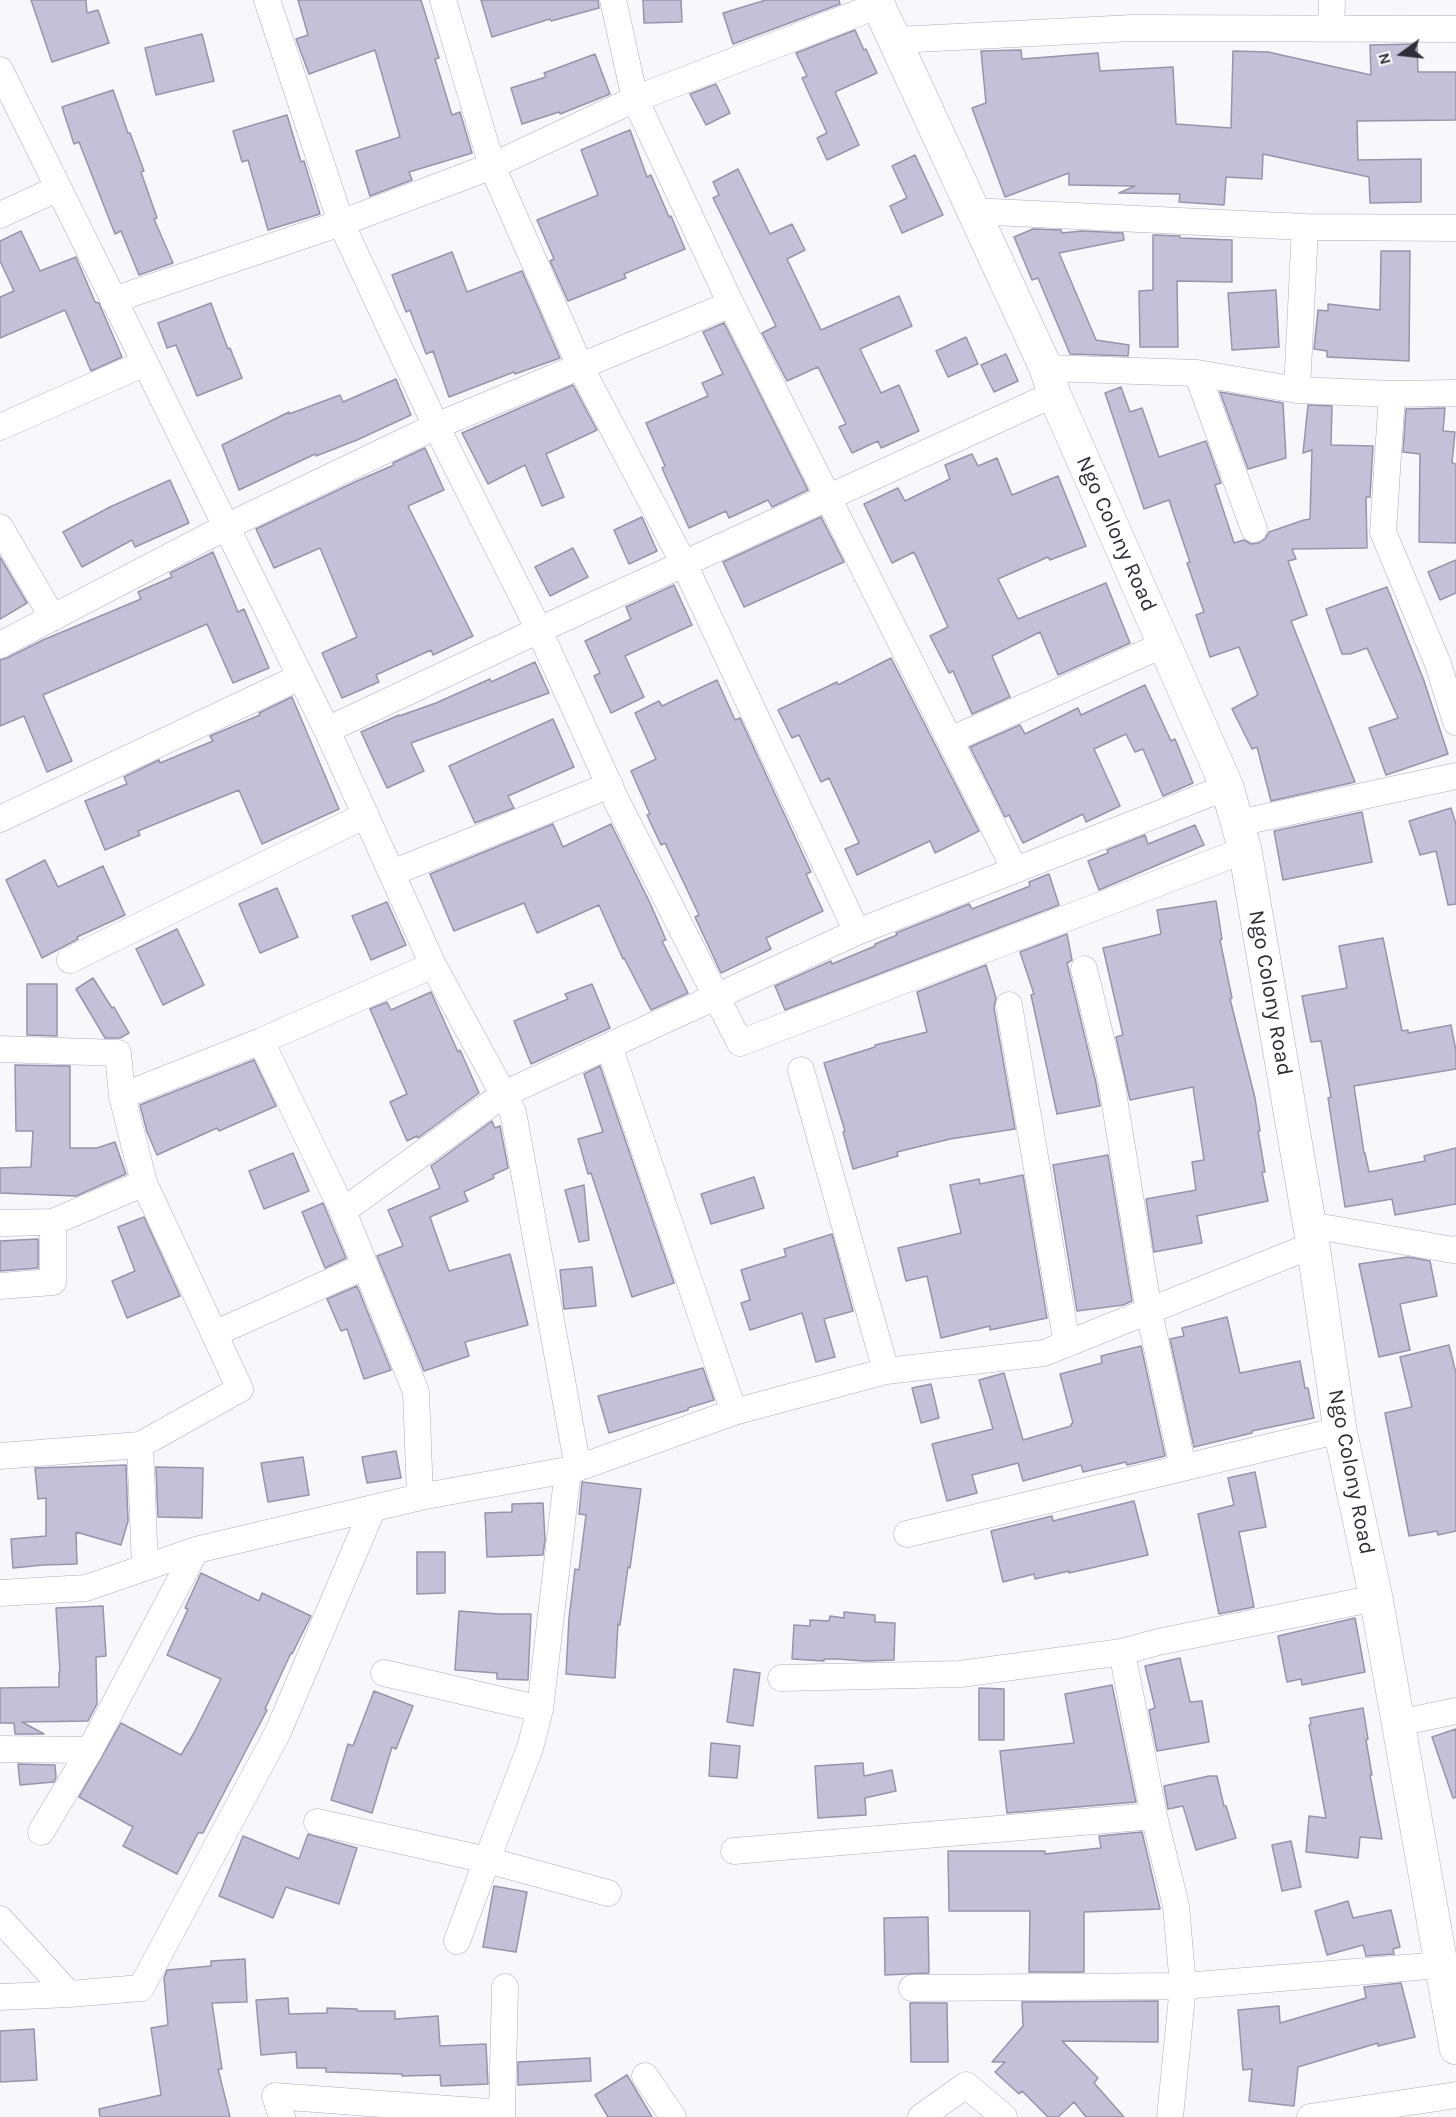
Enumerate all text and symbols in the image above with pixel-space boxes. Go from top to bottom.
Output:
north arrow [1372,24,1432,84]
text: N [1373,51,1395,67]
street label: Ngo Colony Road [1070,452,1162,616]
street label: Ngo Colony Road [1242,908,1298,1078]
street label: Ngo Colony Road [1322,1387,1380,1557]

